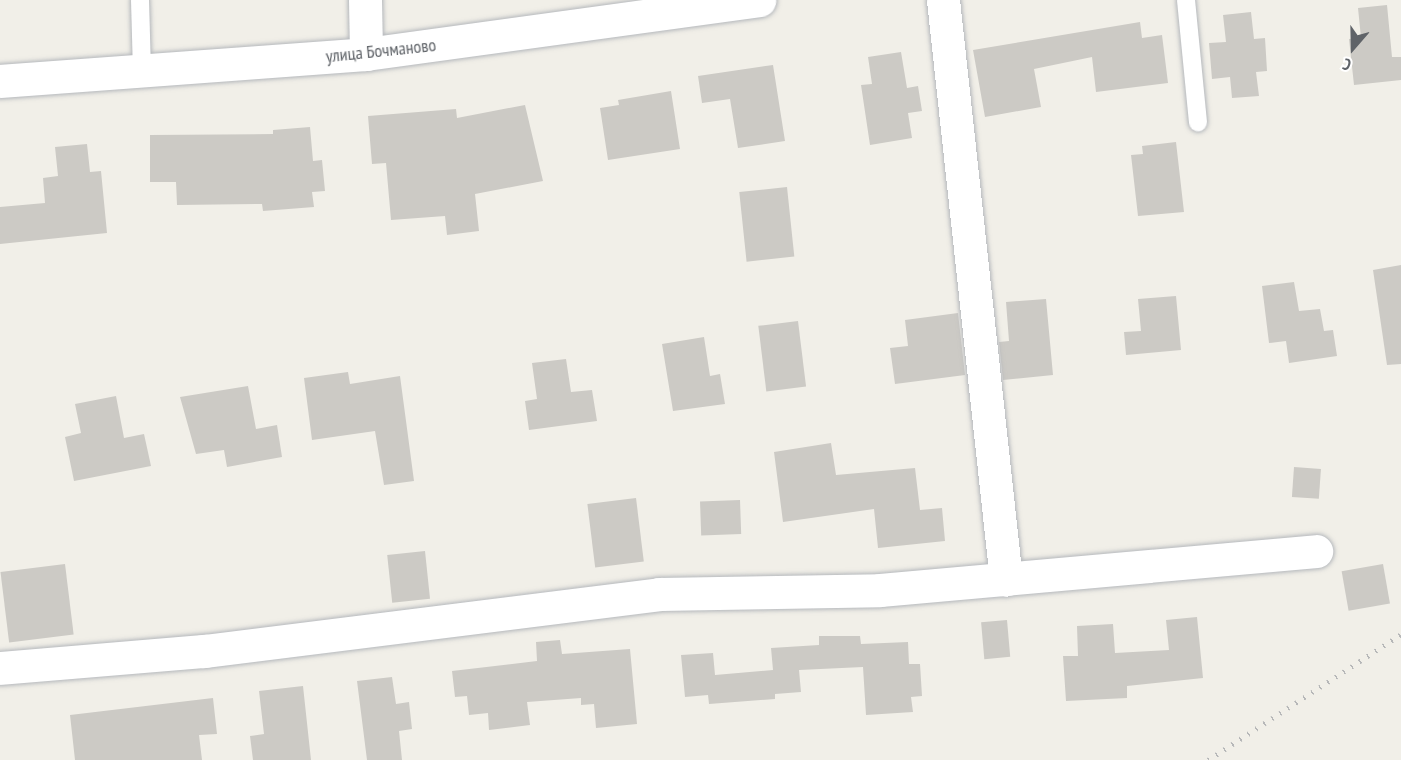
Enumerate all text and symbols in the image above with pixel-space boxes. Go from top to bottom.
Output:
north arrow [1323,18,1383,78]
street label: улица Бочманово [325,34,437,68]
text: С [1340,54,1354,76]

